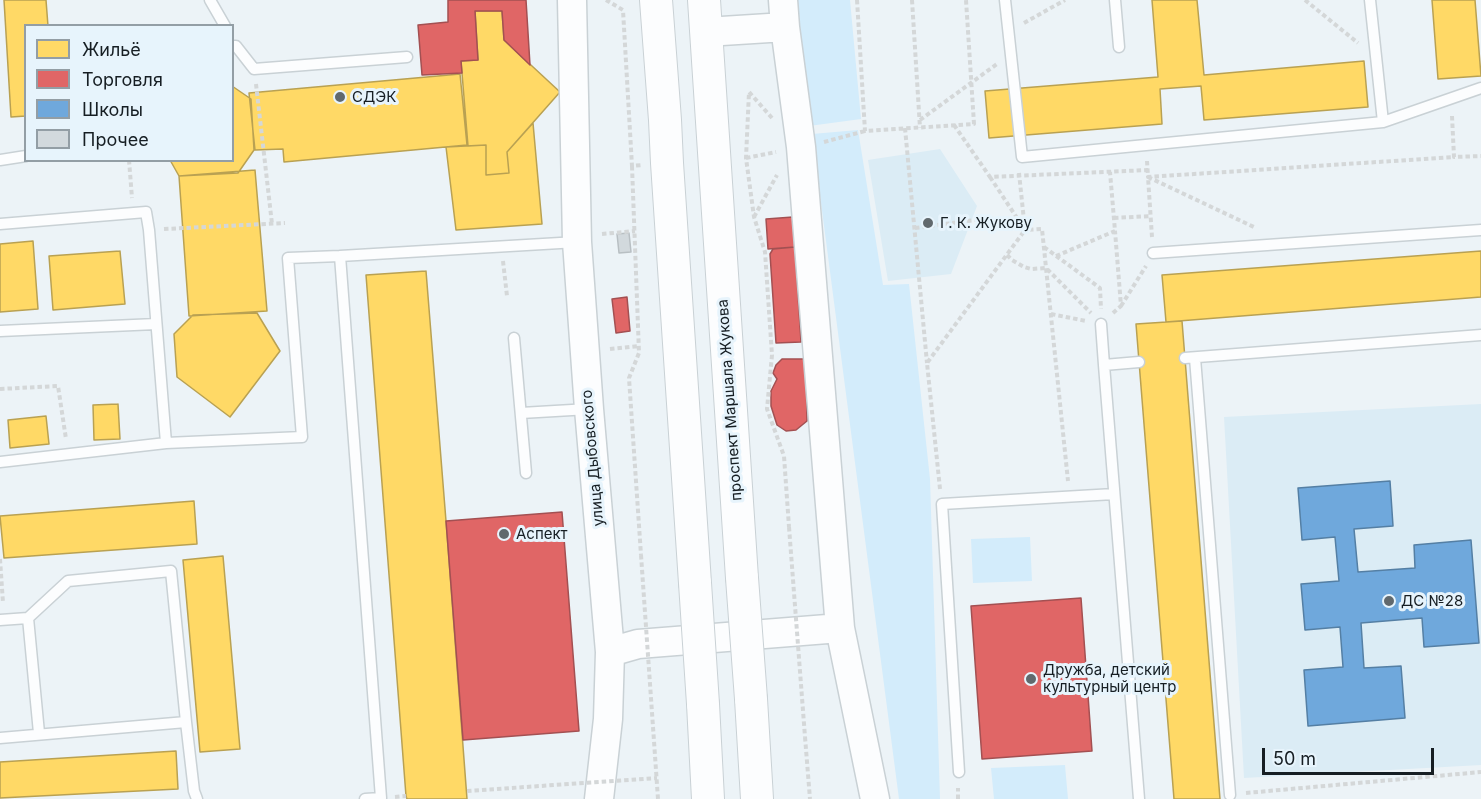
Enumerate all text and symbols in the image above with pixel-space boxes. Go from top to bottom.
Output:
legend [24,24,234,162]
text: Жильё [82,39,141,60]
text: Торговля [82,69,163,90]
place label: СДЭК [352,88,396,106]
marker: СДЭК [333,90,347,104]
text: Школы [82,99,143,120]
text: Прочее [82,129,149,150]
place label: Г. К. Жукову [940,214,1032,232]
marker: Г. К. Жукову [921,216,935,230]
street label: проспект Маршала Жукова [714,299,746,501]
street label: улица Дыбовского [578,389,608,527]
place label: Аспект [516,525,568,543]
marker: Аспект [497,527,511,541]
place label: ДС №28 [1401,592,1463,610]
marker: ДС №28 [1382,594,1396,608]
place label: Дружба, детский культурный центр [1043,661,1176,696]
marker: Дружба, детский культурный центр [1024,672,1038,686]
scale bar [1265,736,1438,774]
text: 50 m [1273,748,1316,769]

